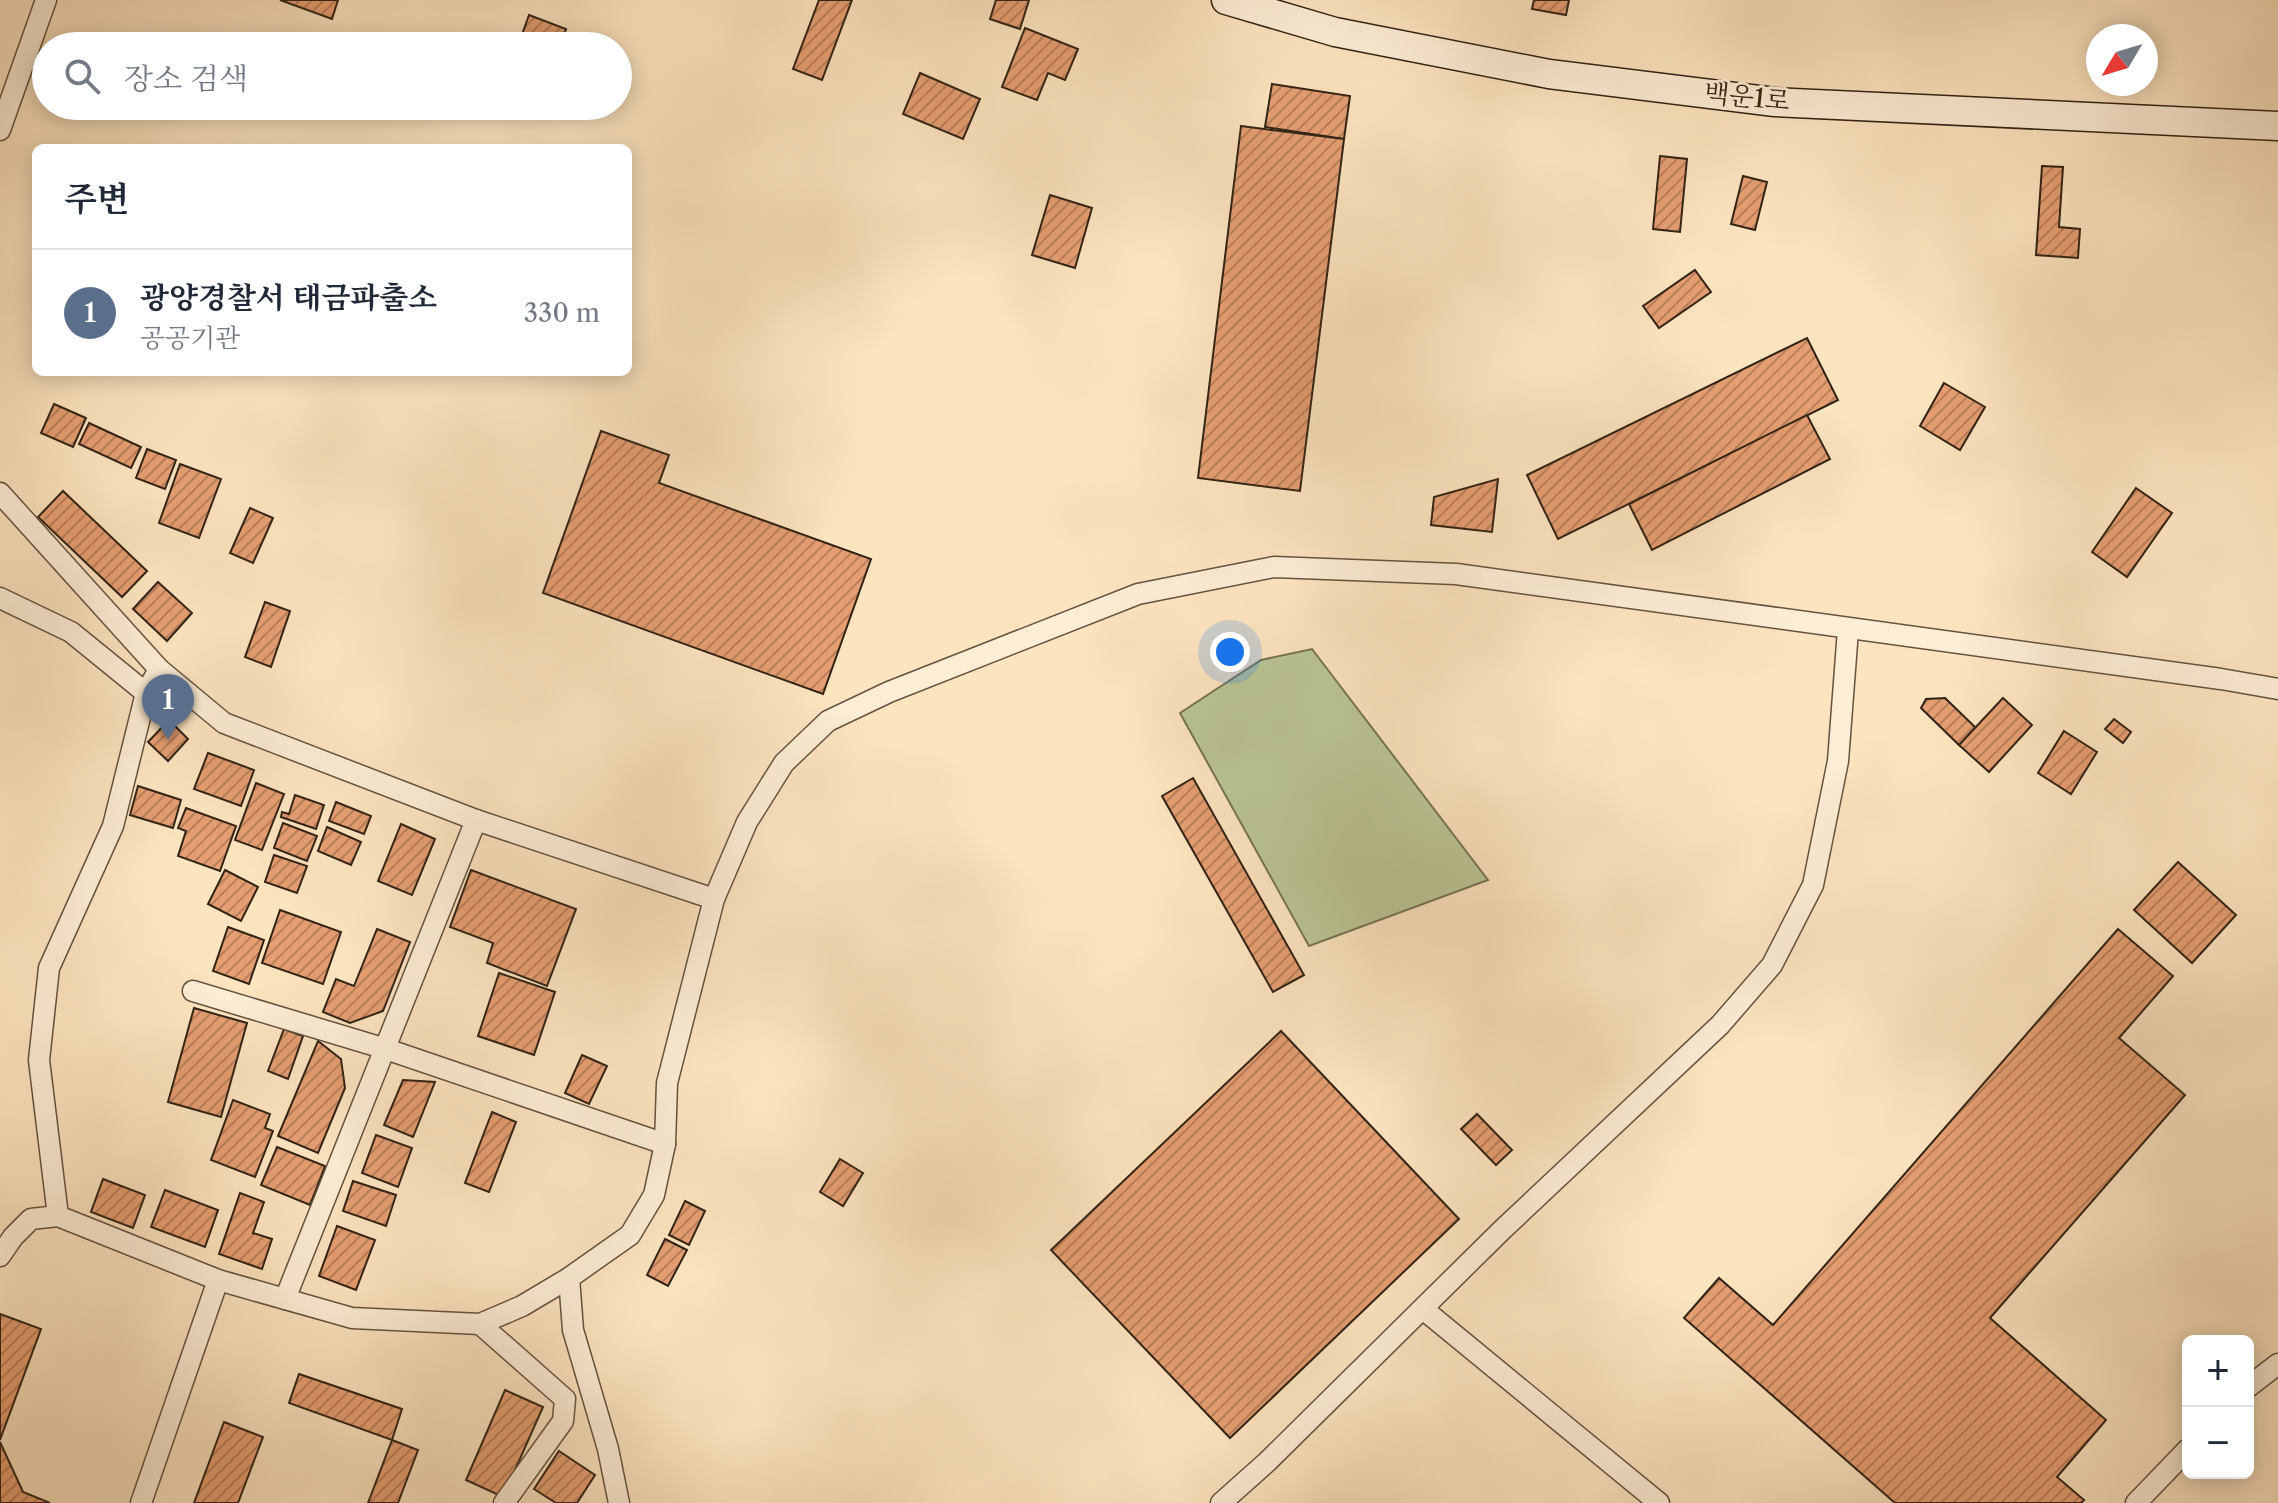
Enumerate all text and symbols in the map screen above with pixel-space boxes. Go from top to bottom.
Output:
north arrow [2086,24,2158,96]
search box [32,32,632,120]
icon: search [60,54,104,98]
text: 장소 검색 [124,60,248,97]
street label: 백운1로 [1702,77,1792,117]
text: 주변 [64,178,130,220]
text: 광양경찰서 태금파출소 [140,279,437,316]
text: 1 [84,297,96,329]
text: 330 m [524,297,600,329]
text: 공공기관 [140,322,240,354]
your location [1210,632,1250,672]
pin: 1 [142,674,194,740]
map controls [2182,1335,2254,1479]
button: + [2182,1335,2254,1407]
button: − [2182,1407,2254,1479]

